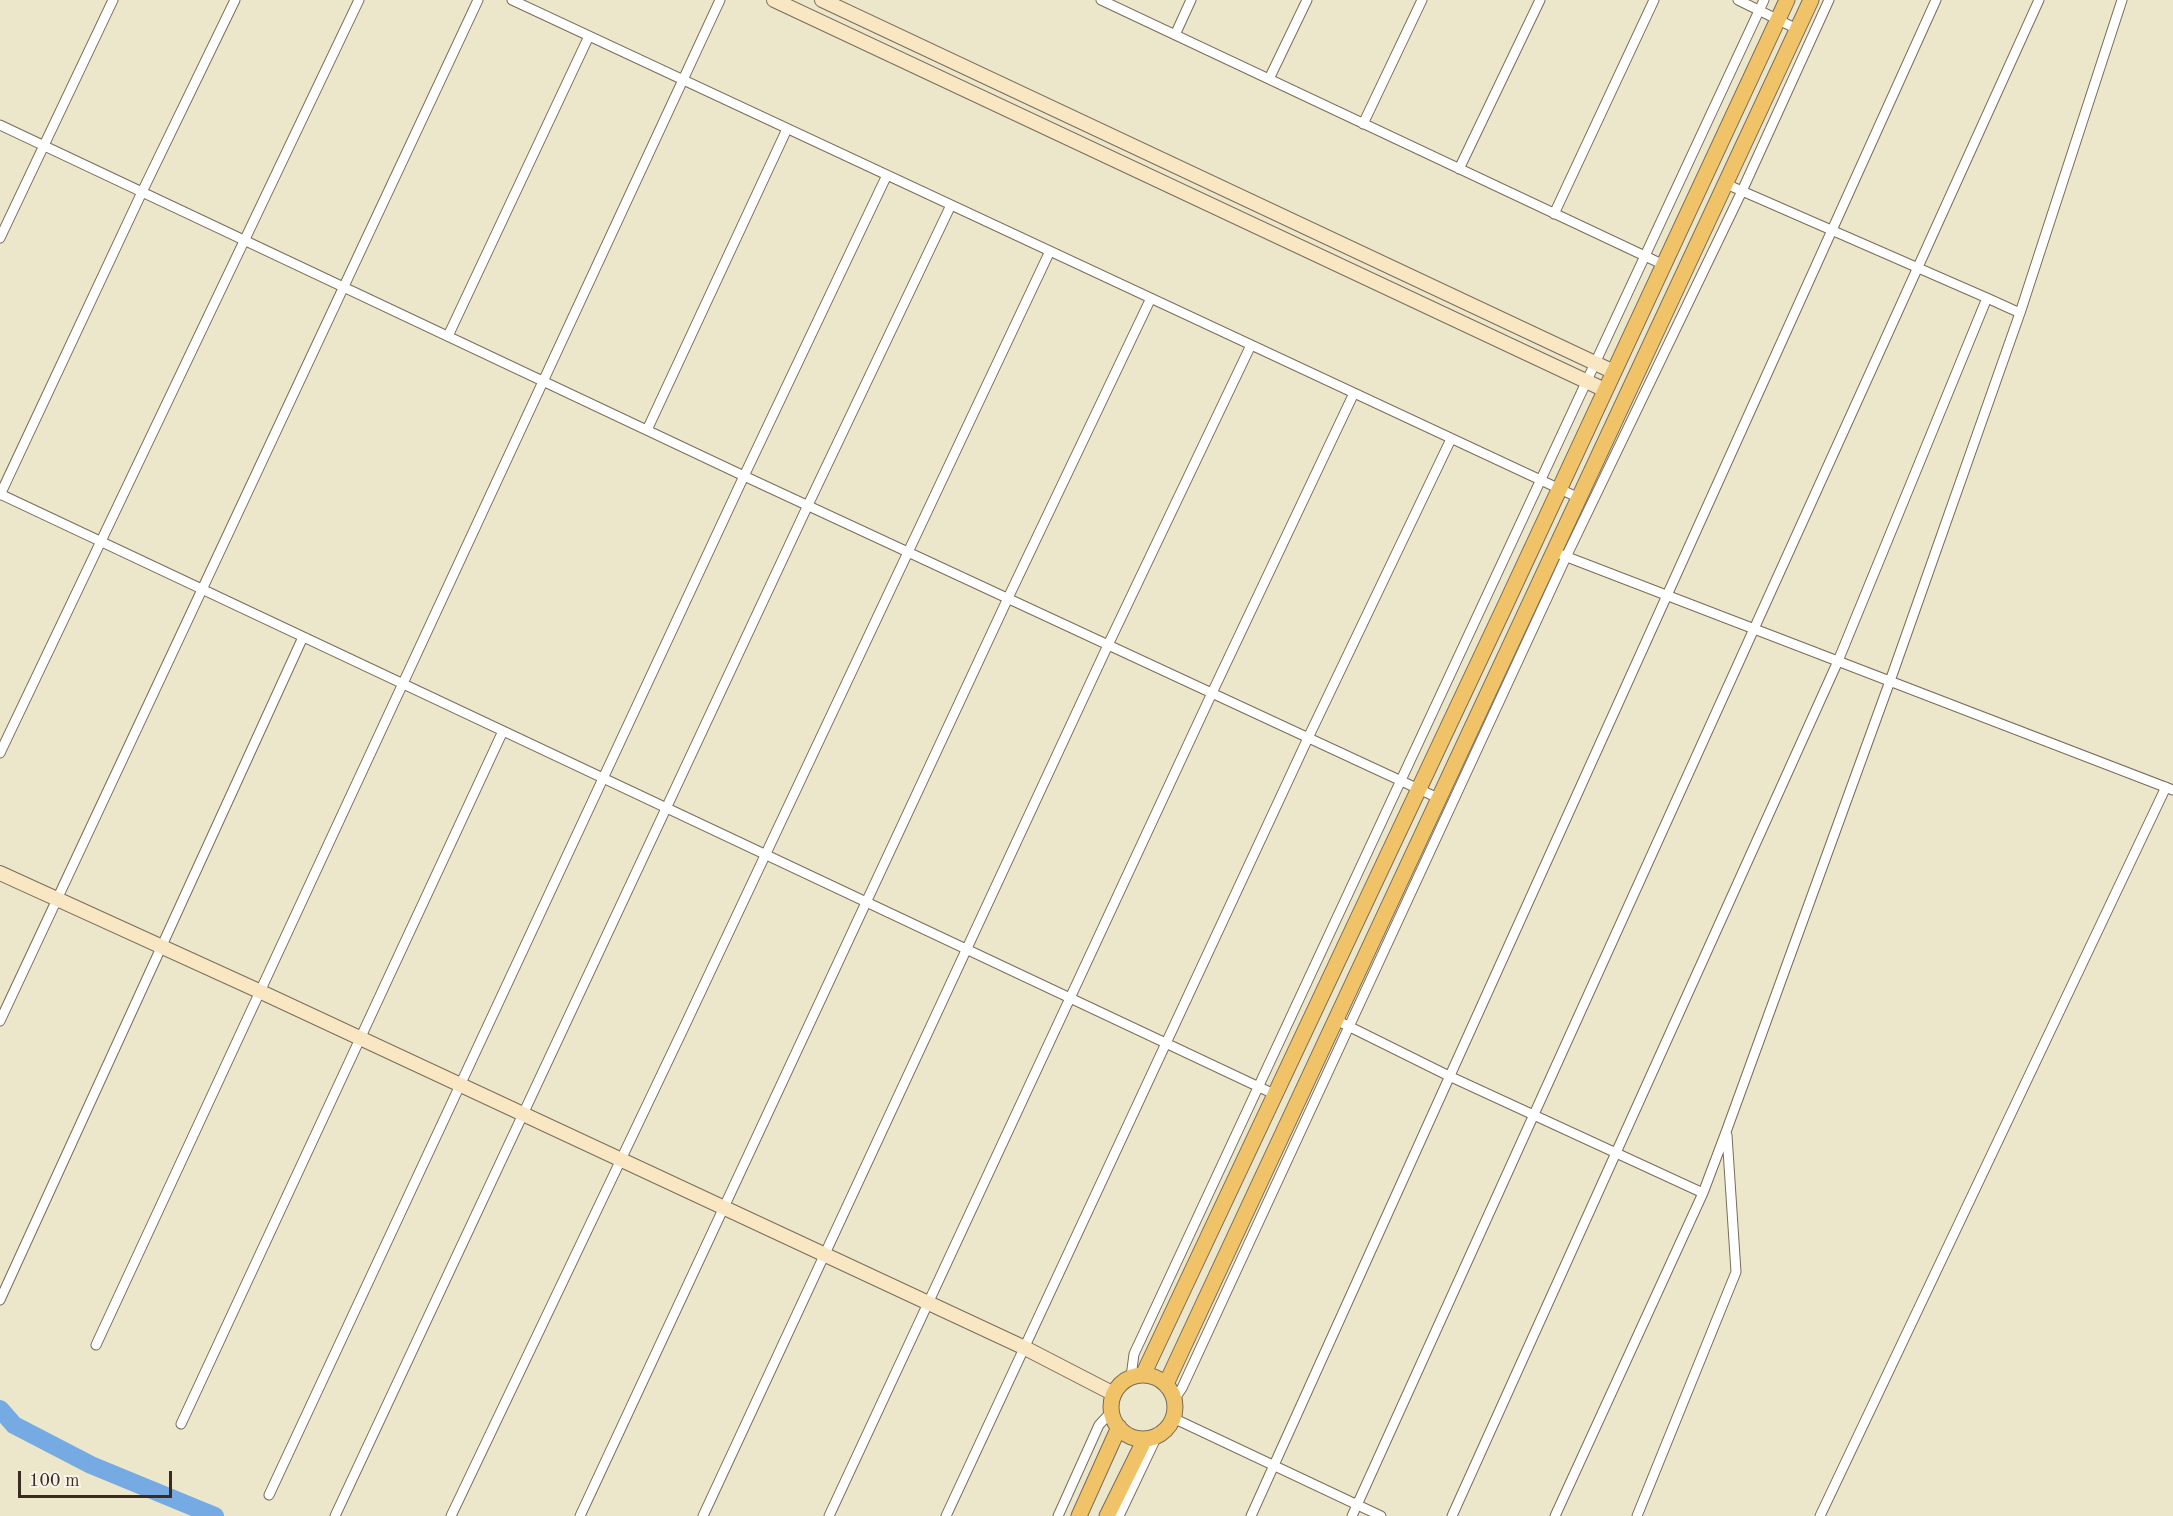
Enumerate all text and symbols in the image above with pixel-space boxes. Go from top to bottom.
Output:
scale bar [21,1459,176,1497]
text: 100 m [29,1472,80,1490]

